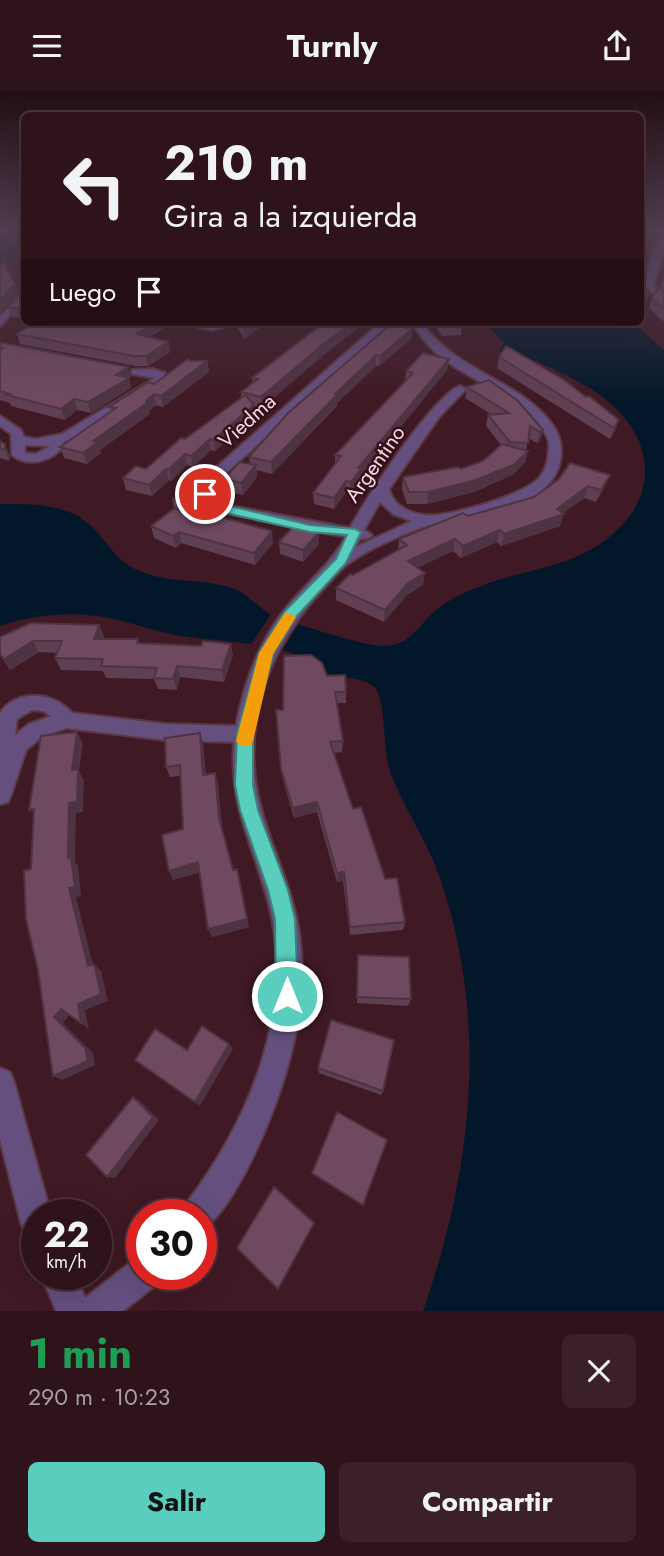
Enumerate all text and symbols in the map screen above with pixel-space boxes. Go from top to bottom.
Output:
text: Turnly [287,23,377,69]
icon: menu [28,27,66,65]
icon: share [598,27,636,65]
text: 210 m [164,128,308,198]
icon: left [49,140,140,231]
text: Gira a la izquierda [164,193,417,239]
text: Luego [49,273,116,311]
icon: arrive [130,273,168,311]
street label: Viedma [211,387,283,455]
street label: Argentino [338,420,412,508]
pin [175,464,235,524]
icon: arrive [186,475,224,513]
position arrow [250,959,324,1033]
speed limit sign: 30 [126,1199,217,1290]
text: 22 [44,1210,89,1260]
text: km/h [46,1249,87,1275]
text: 1 min [28,1323,132,1384]
button: close [562,1334,636,1408]
text: 290 m · 10:23 [28,1380,170,1414]
button: Salir [28,1462,325,1542]
button: Compartir [339,1462,636,1542]

